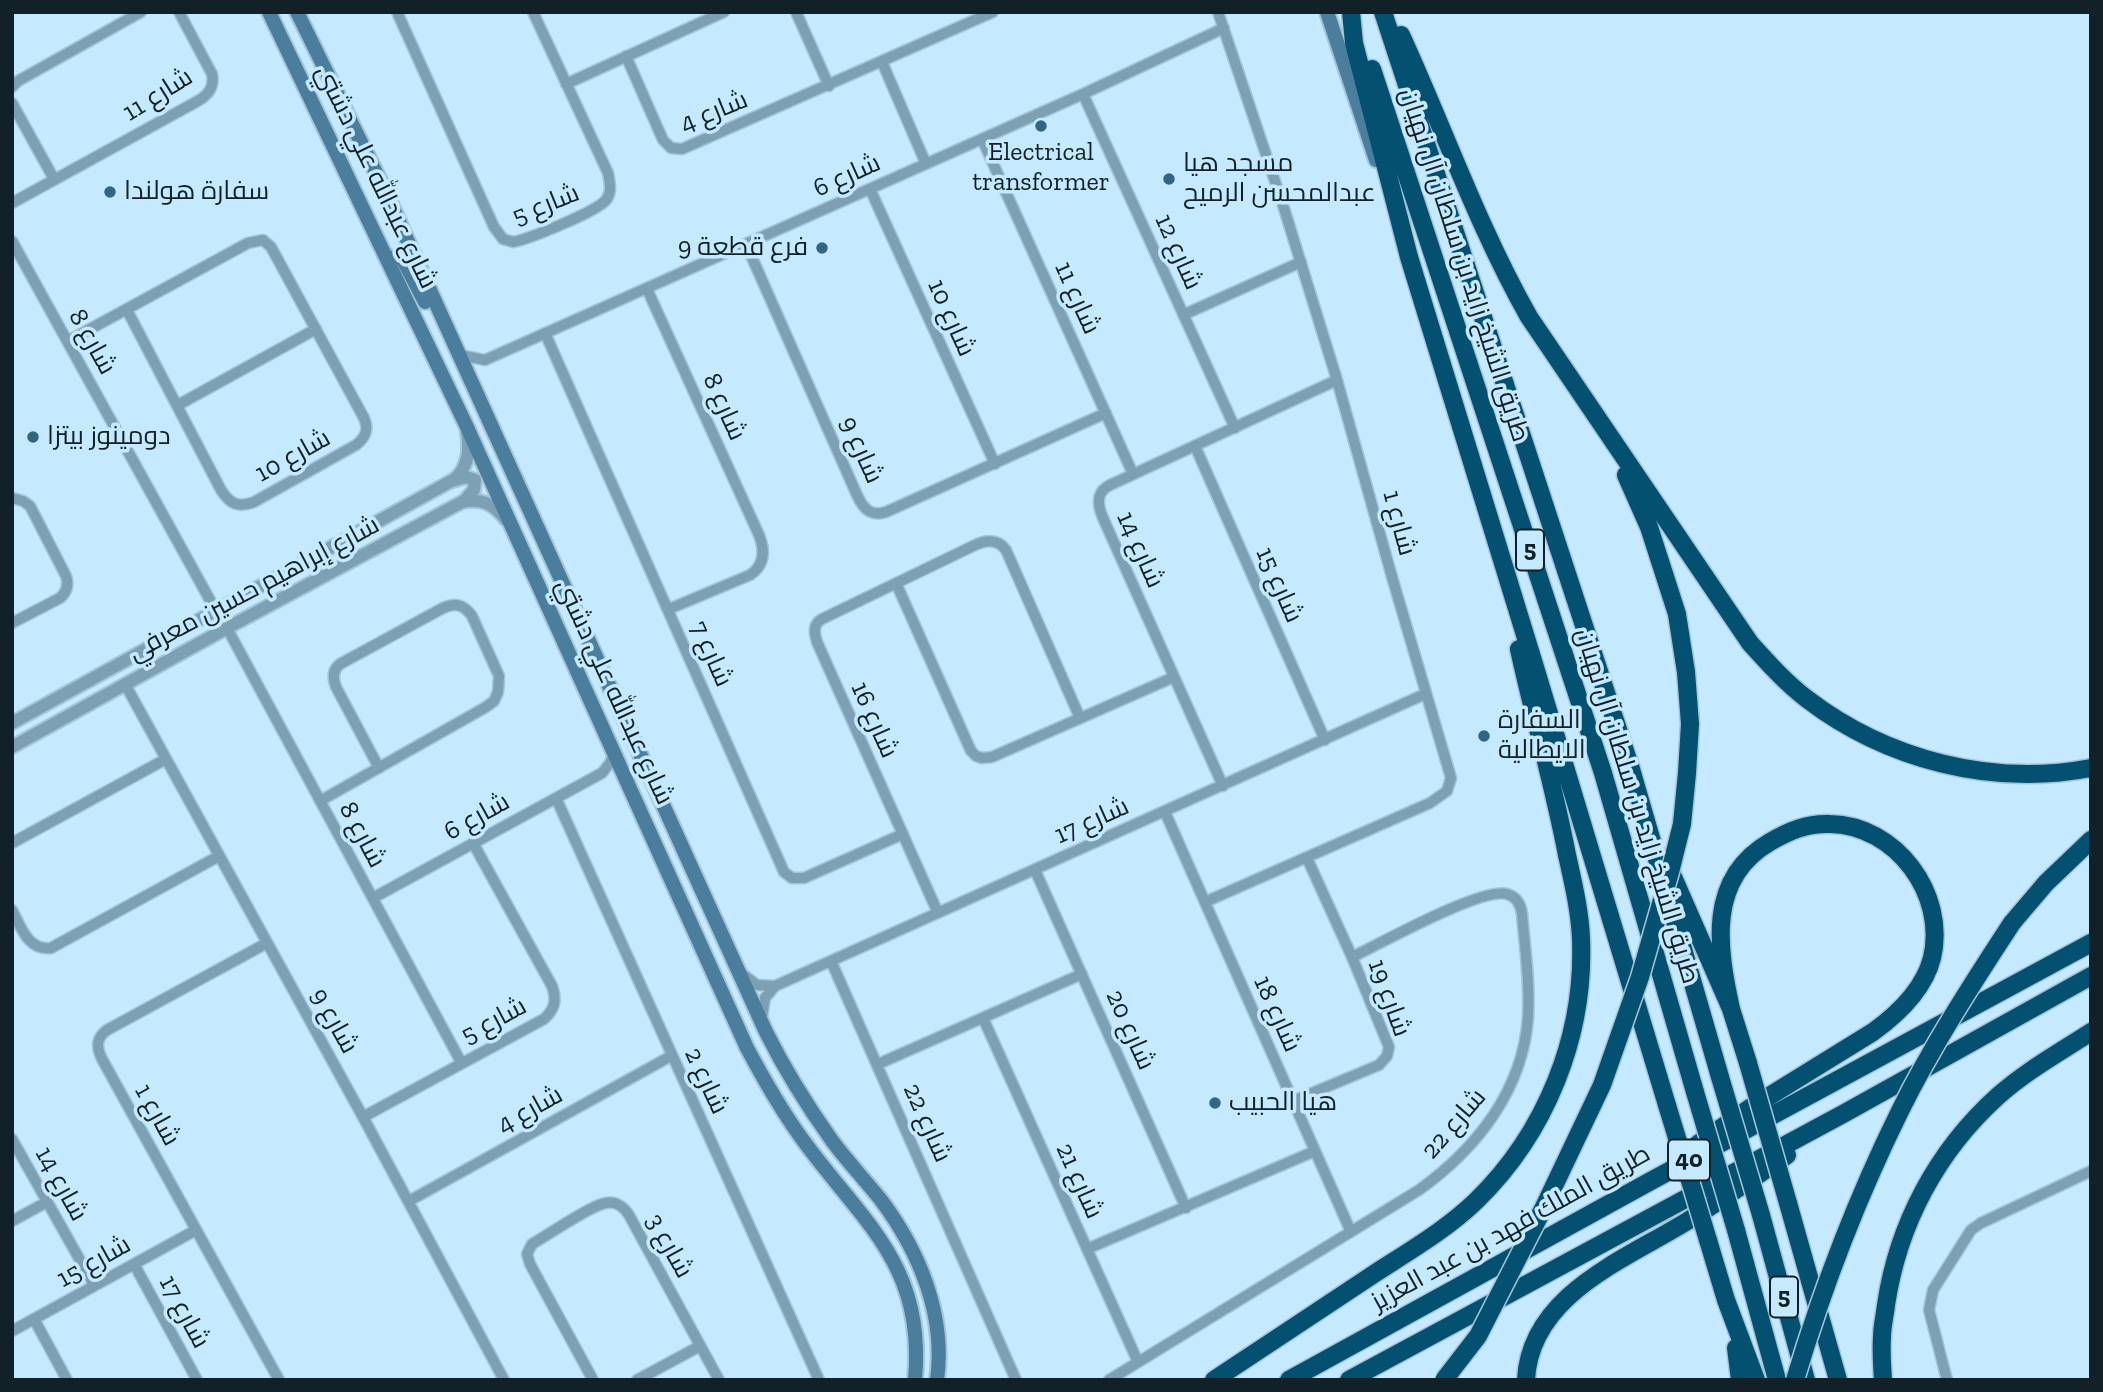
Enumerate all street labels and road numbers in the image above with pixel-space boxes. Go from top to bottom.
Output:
street label: شارع عبدالله علي دشتي [308,60,444,294]
street label: شارع 11 [117,62,199,128]
street label: شارع 4 [676,84,752,140]
street label: طريق الشيخ زايد بن سلطان آل نهيان [1392,84,1536,446]
street label: شارع 6 [809,147,885,205]
street label: شارع 5 [508,178,584,232]
street label: شارع 12 [1148,209,1208,295]
street label: شارع 11 [1047,257,1107,339]
street label: شارع 10 [920,275,982,361]
street label: شارع 8 [61,304,123,380]
street label: شارع 8 [695,369,753,445]
street label: شارع 9 [832,412,890,488]
street label: شارع 10 [250,423,336,489]
street label: شارع 1 [1375,487,1423,559]
street label: شارع 14 [1109,507,1171,593]
street label: شارع إبراهيم حسين معرفي [123,510,385,668]
road number: 5 [1516,530,1544,570]
street label: شارع 15 [1249,542,1309,628]
street label: شارع عبدالله علي دشتي [548,574,680,810]
street label: شارع 7 [683,616,739,692]
street label: طريق الشيخ زايد بن سلطان آل نهيان [1568,624,1706,988]
street label: شارع 16 [843,677,905,763]
street label: شارع 6 [439,786,515,848]
street label: شارع 17 [1050,791,1134,851]
street label: شارع 8 [332,797,392,873]
street label: شارع 19 [1361,955,1417,1041]
street label: شارع 18 [1246,971,1308,1057]
street label: شارع 9 [303,983,365,1059]
street label: شارع 20 [1099,985,1161,1075]
street label: شارع 5 [456,991,532,1051]
street label: شارع 2 [677,1043,735,1119]
street label: شارع 1 [127,1078,187,1152]
street label: شارع 4 [492,1079,568,1141]
street label: شارع 22 [896,1079,958,1167]
street label: شارع 22 [1415,1082,1493,1166]
street label: شارع 21 [1049,1138,1109,1224]
street label: طريق الملك فهد بن عبد العزيز [1366,1138,1656,1318]
road number: 40 [1668,1140,1710,1180]
street label: شارع 14 [28,1141,94,1227]
street label: شارع 3 [639,1208,699,1284]
street label: شارع 15 [52,1229,136,1295]
street label: شارع 17 [152,1270,216,1354]
road number: 5 [1770,1276,1798,1317]

